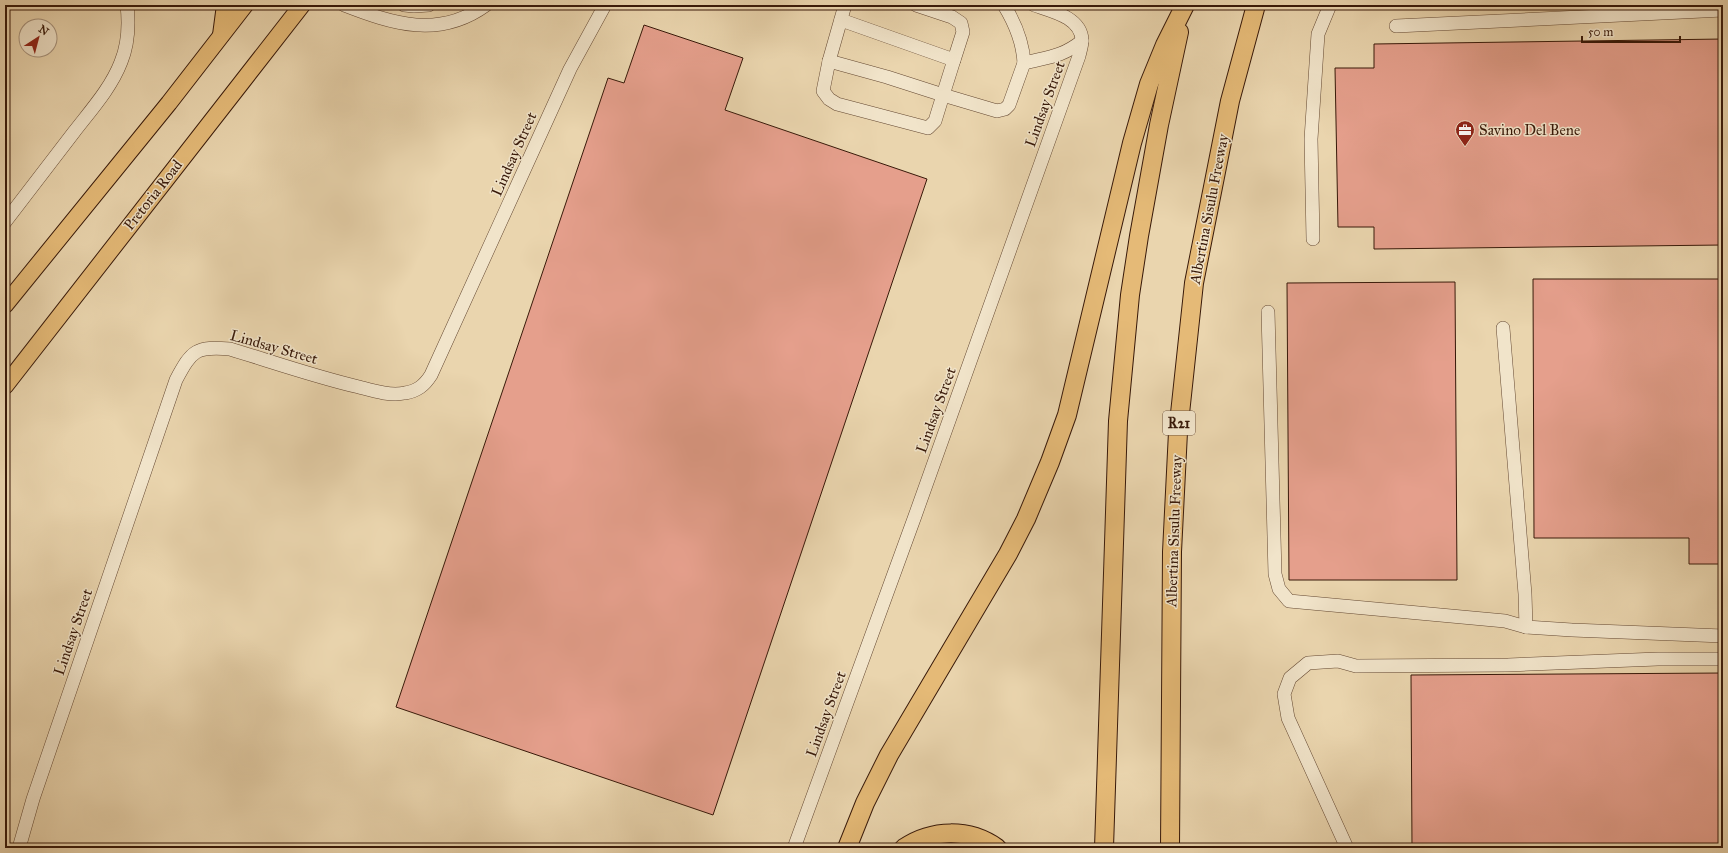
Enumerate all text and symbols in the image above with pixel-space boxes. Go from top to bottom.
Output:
north arrow [18,18,58,58]
scale bar [1582,18,1680,44]
text: N [36,22,52,39]
text: 50 m [1588,25,1613,39]
street label: Lindsay Street [1021,58,1069,149]
street label: Lindsay Street [487,109,541,199]
office icon: Savino Del Bene [1454,119,1476,147]
place label: Savino Del Bene [1479,121,1580,139]
street label: Albertina Sisulu Freeway [1185,132,1233,286]
street label: Pretoria Road [120,156,186,234]
street label: Lindsay Street [228,326,320,368]
street label: Lindsay Street [912,364,960,455]
road number: R21 [1163,411,1195,435]
street label: Albertina Sisulu Freeway [1162,454,1186,608]
street label: Lindsay Street [50,586,96,677]
street label: Lindsay Street [802,668,850,759]

